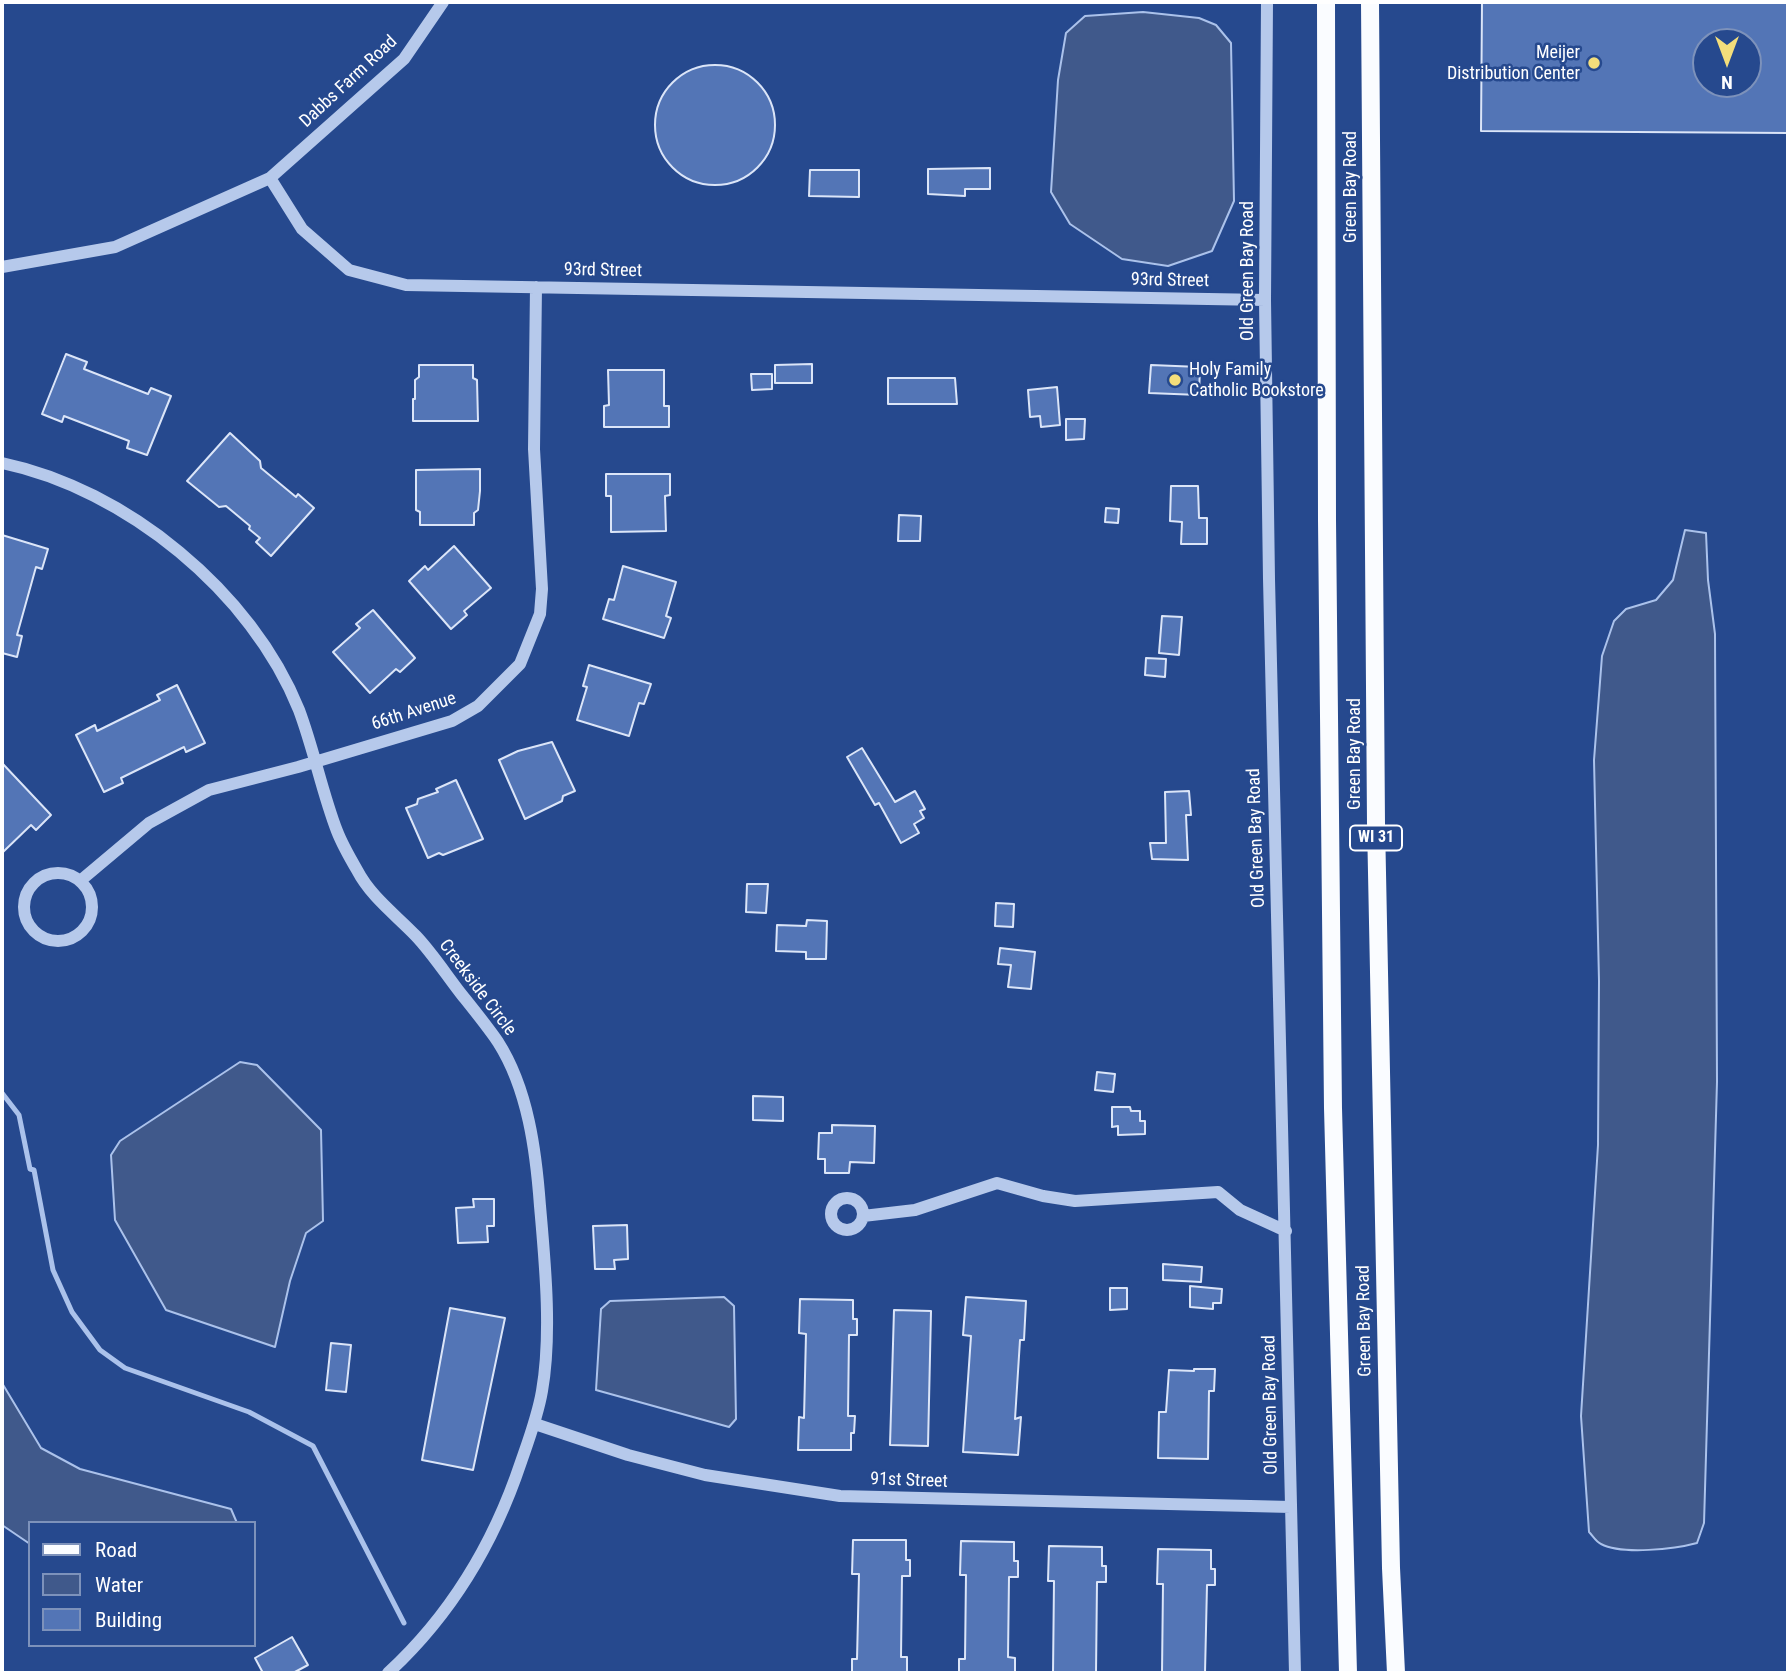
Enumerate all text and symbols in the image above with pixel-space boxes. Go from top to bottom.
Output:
north arrow [1692,28,1762,98]
street label: Dabbs Farm Road [296,31,402,133]
place label: Meijer Distribution Center [1447,42,1580,84]
marker: Meijer Distribution Center [1586,55,1602,71]
text: N [1721,71,1733,94]
street label: Green Bay Road [1340,131,1362,243]
street label: Old Green Bay Road [1237,201,1259,341]
street label: 93rd Street [564,260,642,282]
street label: 93rd Street [1131,270,1209,292]
place label: Holy Family Catholic Bookstore [1189,359,1324,402]
marker: Holy Family Catholic Bookstore [1167,372,1183,388]
street label: 66th Avenue [369,688,459,736]
street label: Green Bay Road [1344,698,1366,810]
street label: Old Green Bay Road [1244,768,1270,908]
road number: WI 31 [1350,825,1402,850]
street label: Creekside Circle [434,936,520,1040]
street label: Green Bay Road [1353,1265,1377,1377]
street label: Old Green Bay Road [1259,1335,1283,1475]
street label: 91st Street [870,1469,948,1493]
legend [28,1521,256,1647]
text: Road [95,1538,137,1562]
text: Water [95,1573,143,1597]
text: Building [95,1608,162,1632]

